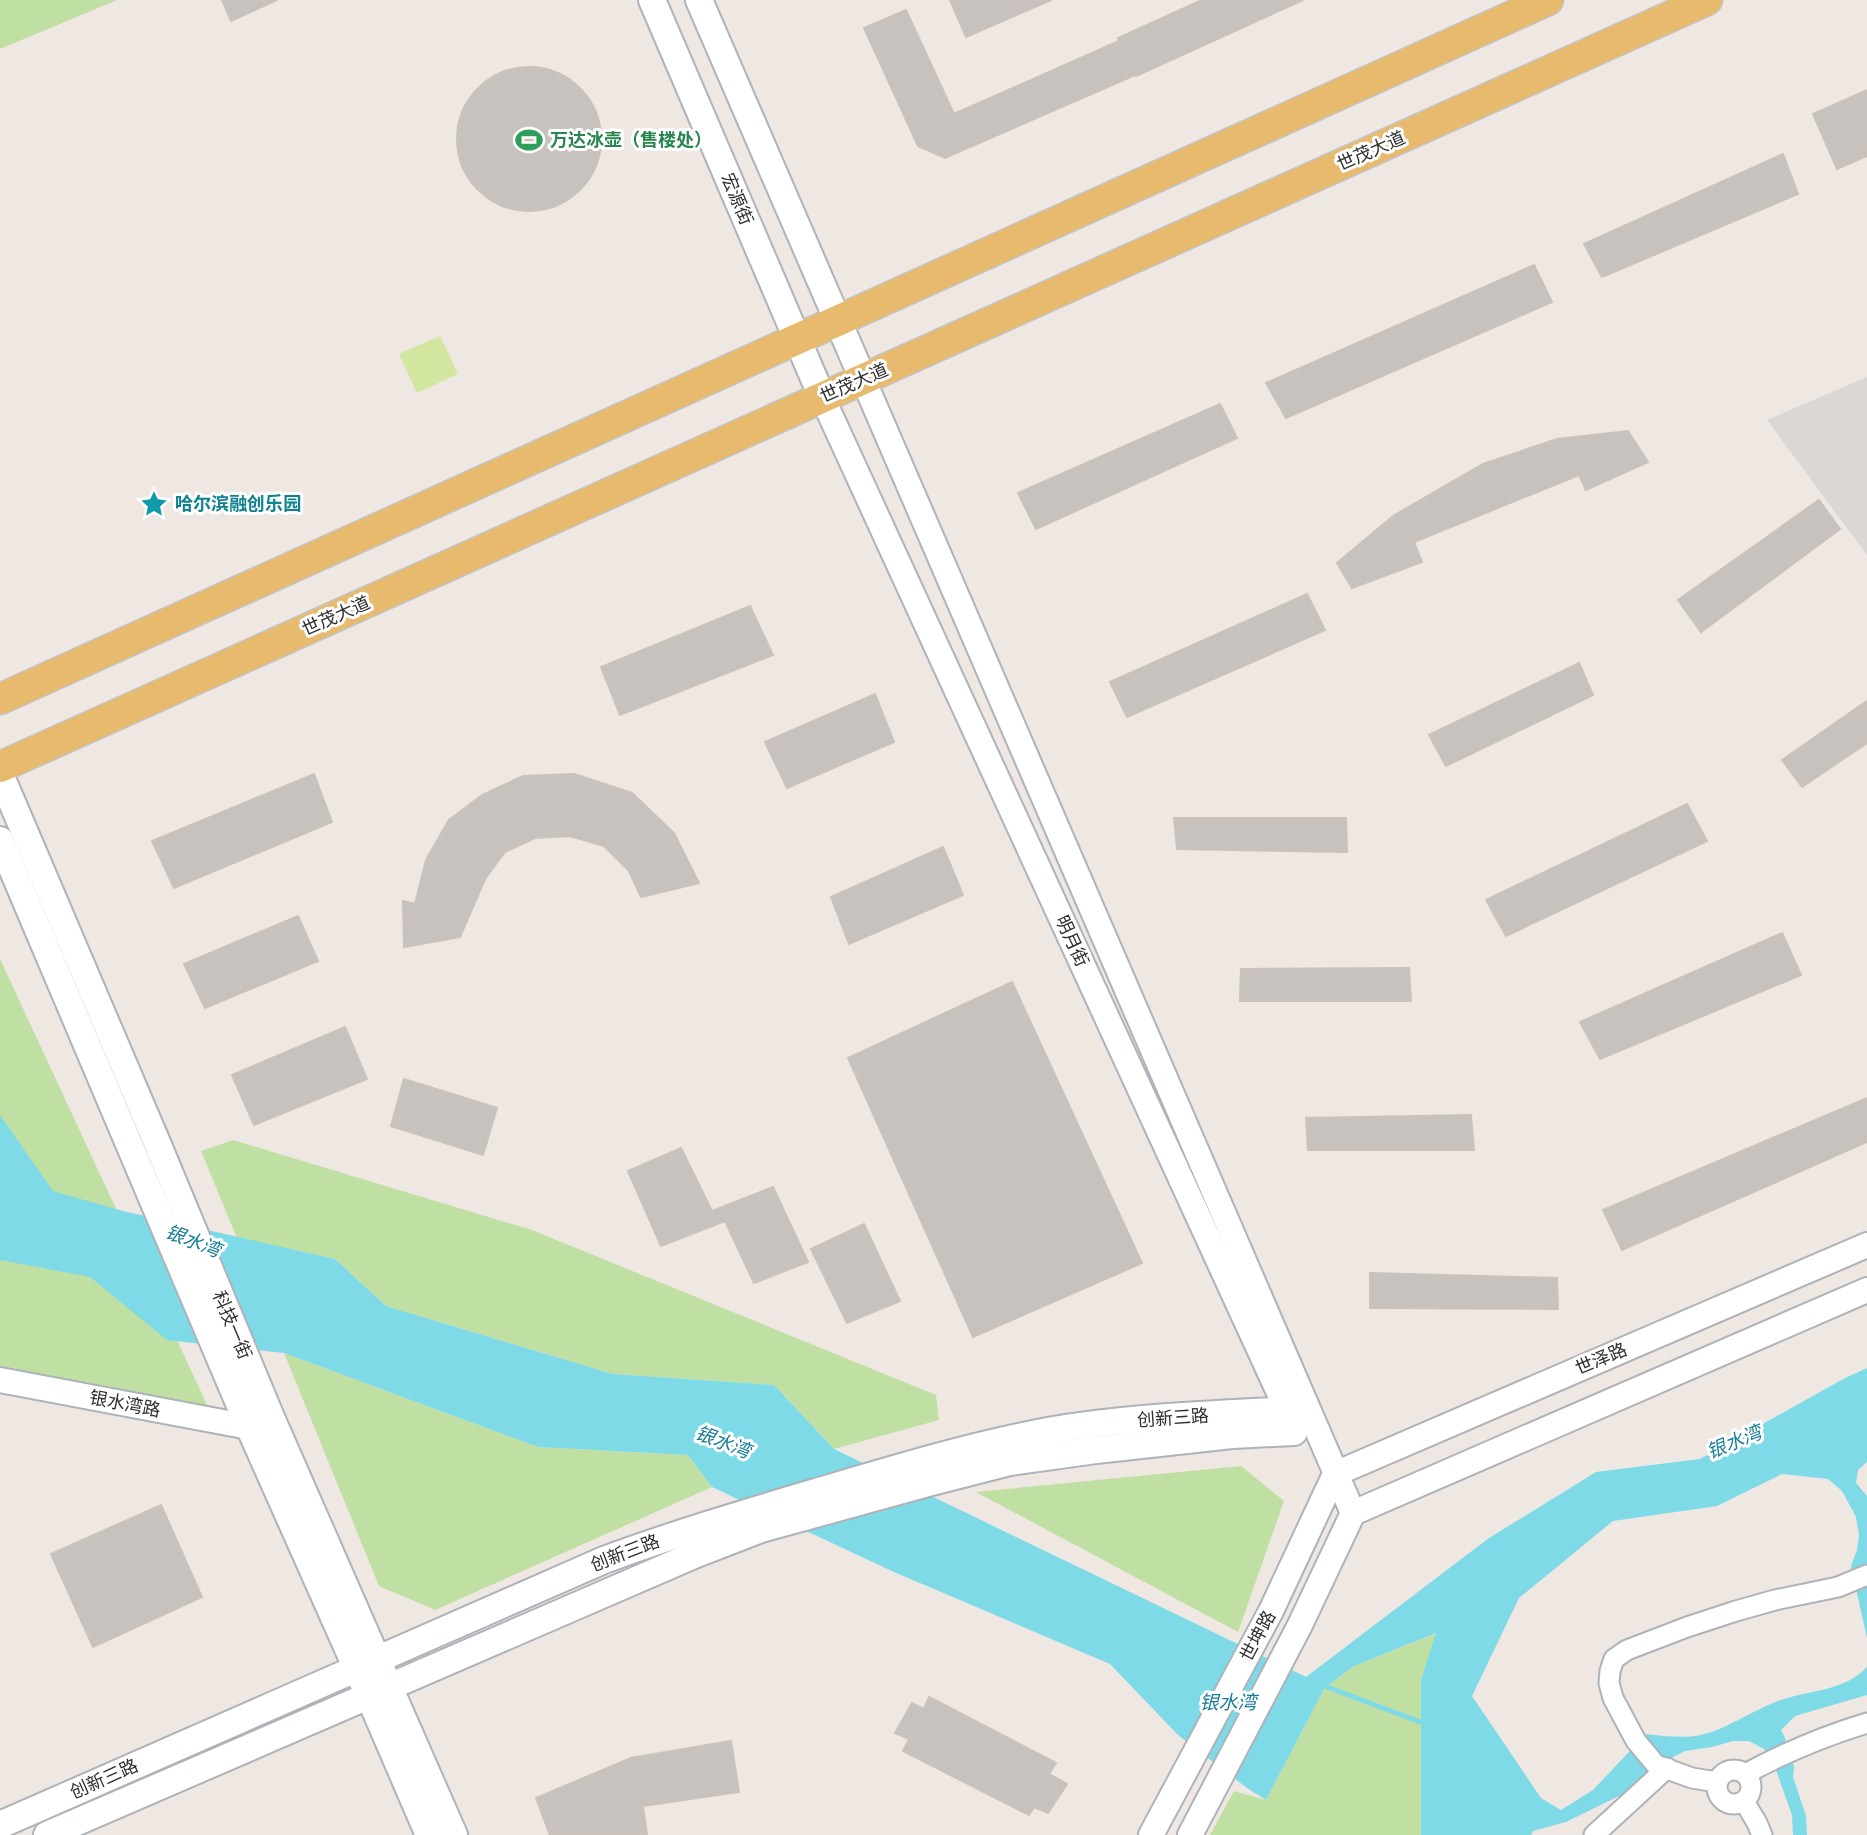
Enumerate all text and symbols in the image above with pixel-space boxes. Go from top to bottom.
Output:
sports icon: 万达冰壶（售楼处） [514,125,544,155]
street label: 世茂大道 [1333,125,1409,177]
place label: 万达冰壶（售楼处） [550,128,712,152]
street label: 宏源街 [715,169,759,229]
street label: 世茂大道 [816,357,892,409]
place icon: 哈尔滨融创乐园 [139,489,169,519]
place label: 哈尔滨融创乐园 [175,492,301,516]
street label: 世茂大道 [298,590,374,642]
street label: 明月街 [1050,911,1094,971]
water label: 银水湾 [162,1219,227,1264]
street label: 科技一街 [207,1287,257,1363]
street label: 世泽路 [1571,1337,1631,1381]
street label: 银水湾路 [87,1385,163,1423]
street label: 创新三路 [1136,1404,1210,1432]
water label: 银水湾 [1703,1419,1768,1464]
water label: 银水湾 [692,1420,757,1465]
street label: 创新三路 [587,1529,663,1577]
street label: 世坤路 [1235,1607,1281,1665]
water label: 银水湾 [1199,1690,1259,1715]
street label: 创新三路 [66,1753,142,1805]

